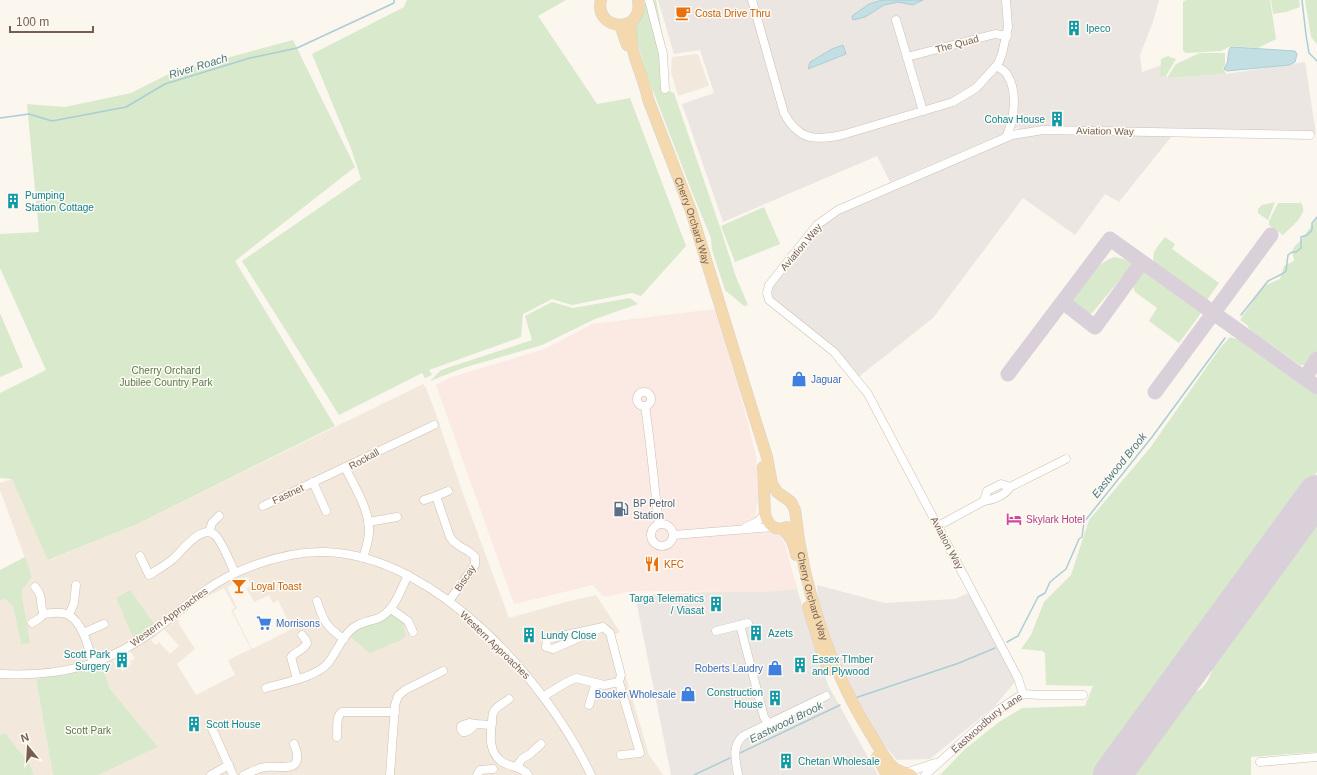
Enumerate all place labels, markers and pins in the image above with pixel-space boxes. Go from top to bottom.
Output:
cafe icon: Costa Drive Thru [674,4,692,22]
place label: Costa Drive Thru [695,8,770,19]
building icon: Ipeco [1065,19,1083,37]
place label: Ipeco [1086,23,1111,34]
building icon: Cohav House [1048,110,1066,128]
place label: Cohav House [984,114,1045,125]
place label: Pumping Station Cottage [25,190,94,213]
building icon: Pumping Station Cottage [4,192,22,210]
shop icon: Jaguar [790,370,808,388]
place label: Jaguar [811,374,842,385]
place label: BP Petrol Station [633,498,675,521]
fuel station icon: BP Petrol Station [612,500,630,518]
hotel icon: Skylark Hotel [1005,510,1023,528]
place label: Skylark Hotel [1026,514,1085,525]
restaurant icon: KFC [643,555,661,573]
place label: KFC [664,559,684,570]
bar icon: Loyal Toast [230,577,248,595]
place label: Loyal Toast [251,581,302,592]
place label: Targa Telematics / Viasat [629,593,704,616]
building icon: Targa Telematics / Viasat [707,595,725,613]
supermarket icon: Morrisons [255,614,273,632]
place label: Morrisons [276,618,320,629]
building icon: Azets [747,624,765,642]
building icon: Lundy Close [520,626,538,644]
place label: Azets [768,628,793,639]
place label: Lundy Close [541,630,597,641]
place label: Scott Park Surgery [64,649,111,672]
building icon: Scott Park Surgery [113,651,131,669]
place label: Essex TImber and Plywood [812,654,874,677]
building icon: Essex TImber and Plywood [791,656,809,674]
shop icon: Roberts Laudry [766,659,784,677]
place label: Roberts Laudry [695,663,763,674]
shop icon: Booker Wholesale [679,685,697,703]
place label: Construction House [707,687,763,710]
place label: Booker Wholesale [595,689,676,700]
building icon: Construction House [766,689,784,707]
building icon: Scott House [185,715,203,733]
place label: Scott House [206,719,261,730]
building icon: Chetan Wholesale [777,752,795,770]
place label: Chetan Wholesale [798,756,880,767]

